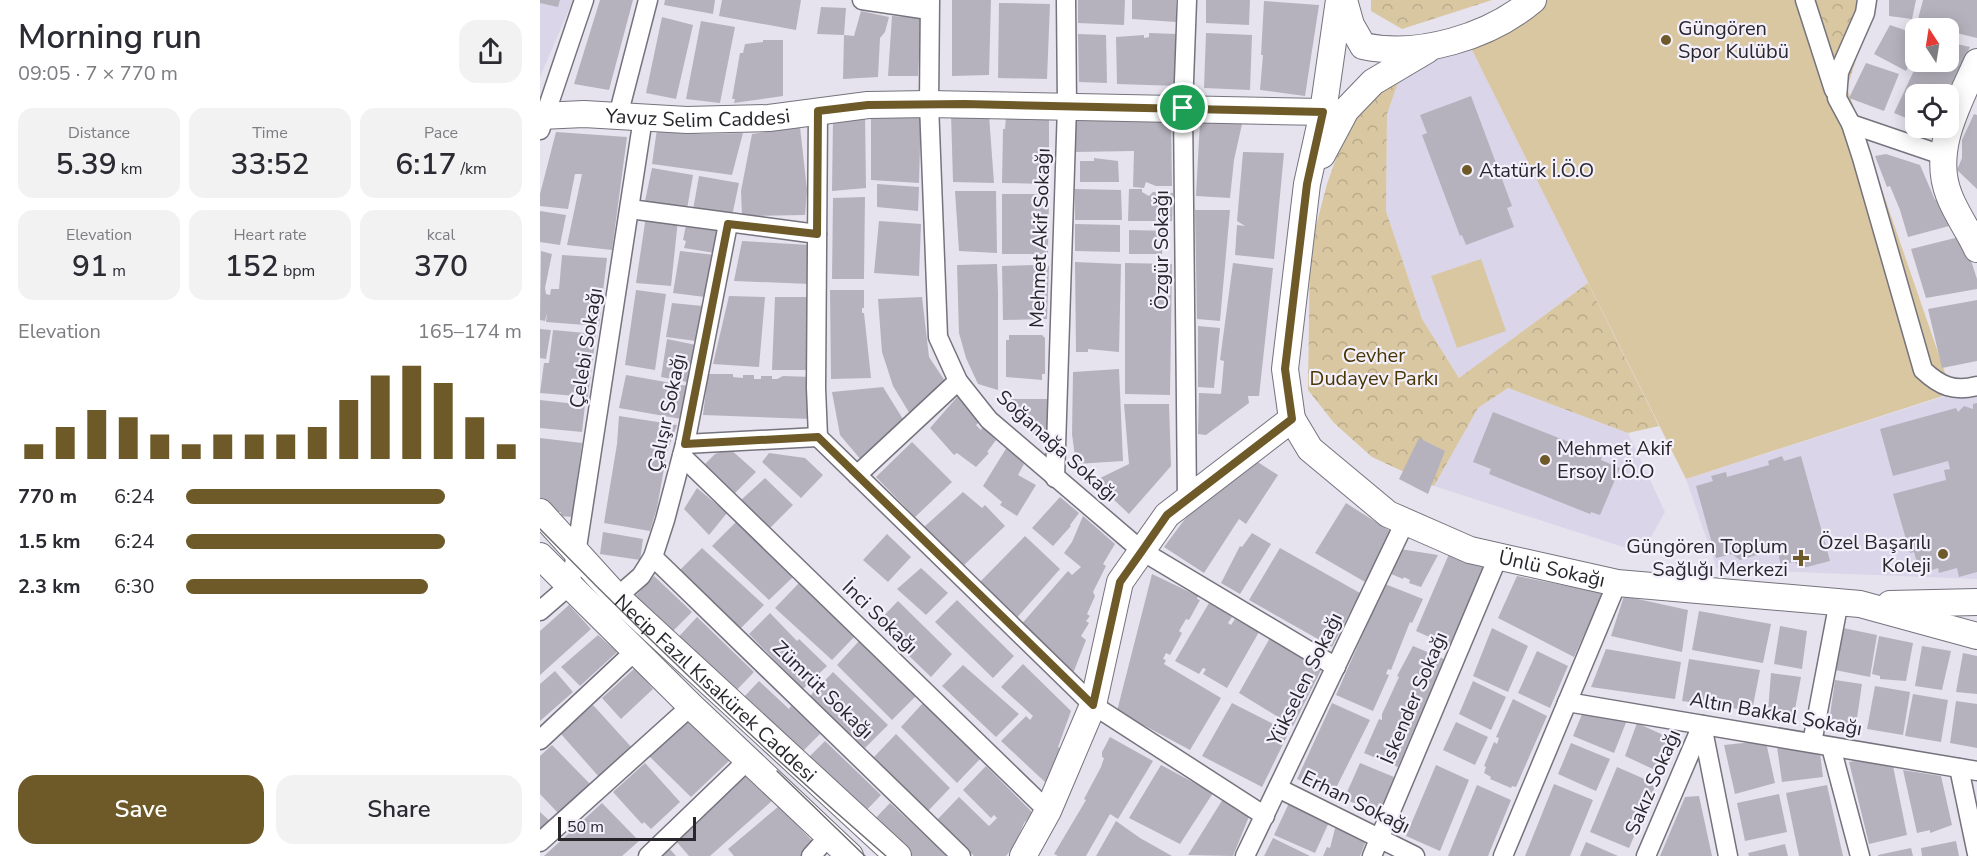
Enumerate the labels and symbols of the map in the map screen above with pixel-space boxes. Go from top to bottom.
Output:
place label: Güngören Spor Kulübü [1678,15,1789,65]
north arrow [1905,18,1959,72]
marker: Güngören Spor Kulübü [1659,33,1673,47]
pin [1157,82,1208,133]
street label: Yavuz Selim Caddesi [604,102,792,134]
street label: Mehmet Akif Sokağı [1023,147,1057,329]
place label: Atatürk İ.Ö.O [1479,157,1594,184]
marker: Atatürk İ.Ö.O [1460,163,1474,177]
street label: Özgür Sokağı [1148,190,1175,310]
street label: Çelebi Sokağı [563,286,609,410]
park label: Cevher Dudayev Parkı [1310,342,1438,392]
street label: Çalışır Sokağı [641,351,693,475]
street label: Soğanağa Sokağı [990,384,1124,508]
place label: Mehmet Akif Ersoy İ.Ö.O [1557,435,1672,485]
marker: Mehmet Akif Ersoy İ.Ö.O [1538,453,1552,467]
place label: Özel Başarılı Koleji [1818,529,1931,579]
place label: Güngören Toplum Sağlığı Merkezi [1626,533,1788,583]
street label: Ünlü Sokağı [1496,543,1608,593]
marker: Özel Başarılı Koleji [1936,547,1950,561]
marker: Güngören Toplum Sağlığı Merkezi [1792,549,1810,567]
street label: İnci Sokağı [836,574,924,660]
street label: Necip Fazıl Kısakürek Caddesi [609,588,823,788]
street label: Yükselen Sokağı [1261,608,1349,751]
street label: İskender Sokağı [1374,628,1454,768]
street label: Zümrüt Sokağı [767,635,879,745]
street label: Altın Bakkal Sokağı [1688,686,1864,742]
street label: Sakız Sokağı [1619,725,1687,839]
street label: Erhan Sokağı [1297,764,1415,840]
scale bar [558,814,696,842]

